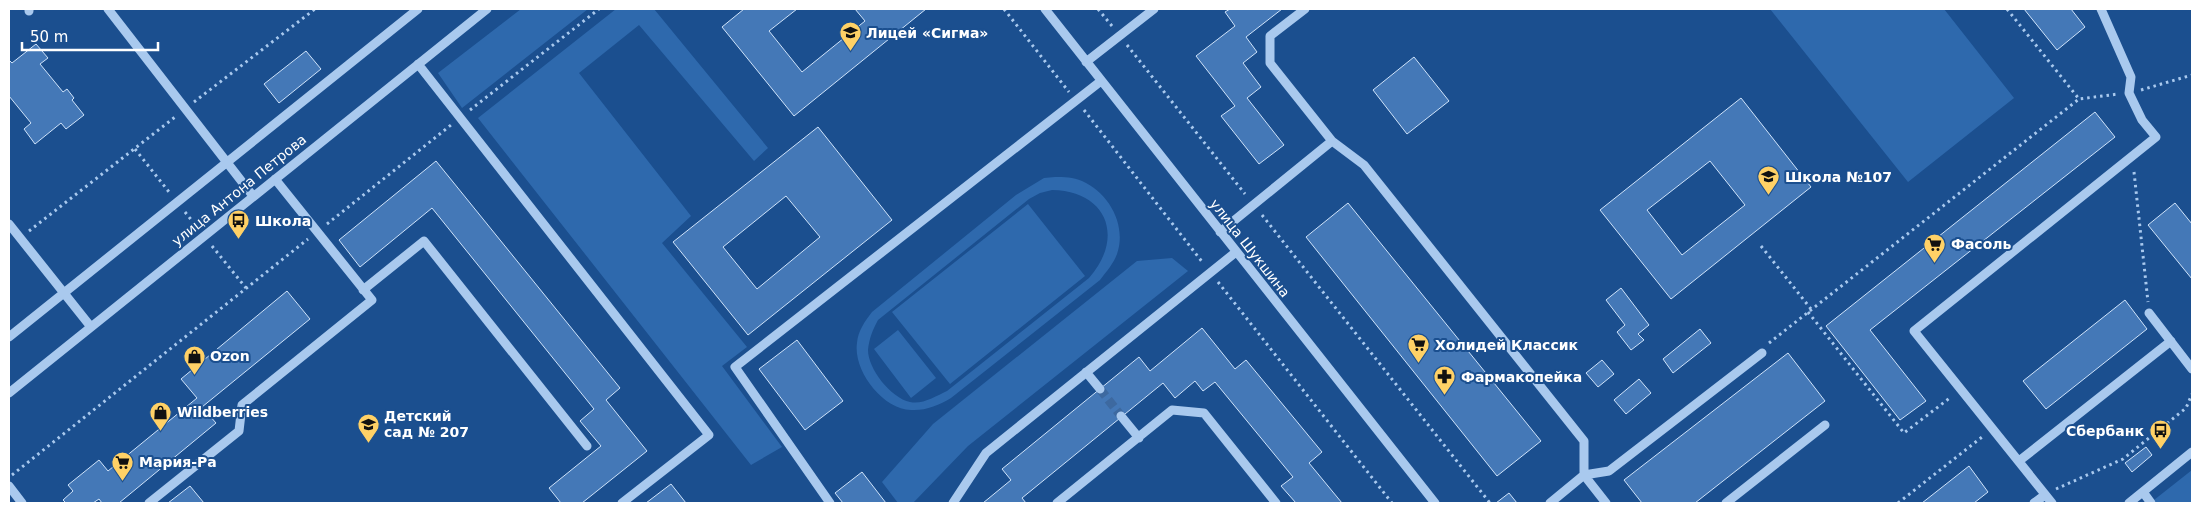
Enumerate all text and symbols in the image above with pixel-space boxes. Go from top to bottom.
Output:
scale bar [22,20,159,52]
school or university icon: Лицей «Сигма» [838,21,862,52]
place label: Лицей «Сигма» [866,25,988,41]
text: 50 m [30,28,68,46]
street label: улица Антона Петрова [169,131,309,249]
school or university icon: Школа №107 [1757,165,1781,196]
place label: Школа №107 [1785,169,1892,185]
street label: улица Шукшина [1207,196,1293,300]
bus stop icon: Школа [227,209,251,240]
place label: Школа [255,213,311,229]
supermarket icon: Фасоль [1923,232,1947,263]
place label: Фасоль [1951,236,2012,252]
supermarket icon: Холидей Классик [1407,333,1431,364]
place label: Холидей Классик [1435,337,1579,353]
shop icon: Ozon [182,344,206,375]
place label: Ozon [210,348,250,364]
pharmacy icon: Фармакопейка [1433,365,1457,396]
place label: Фармакопейка [1461,369,1582,385]
shop icon: Wildberries [149,400,173,431]
place label: Wildberries [177,404,268,420]
place label: Детский сад № 207 [384,408,469,440]
school or university icon: Детский сад № 207 [356,412,380,443]
bus stop icon: Сбербанк [2148,419,2172,450]
place label: Сбербанк [2066,423,2144,439]
supermarket icon: Мария-Ра [111,450,135,481]
place label: Мария-Ра [139,454,217,470]

